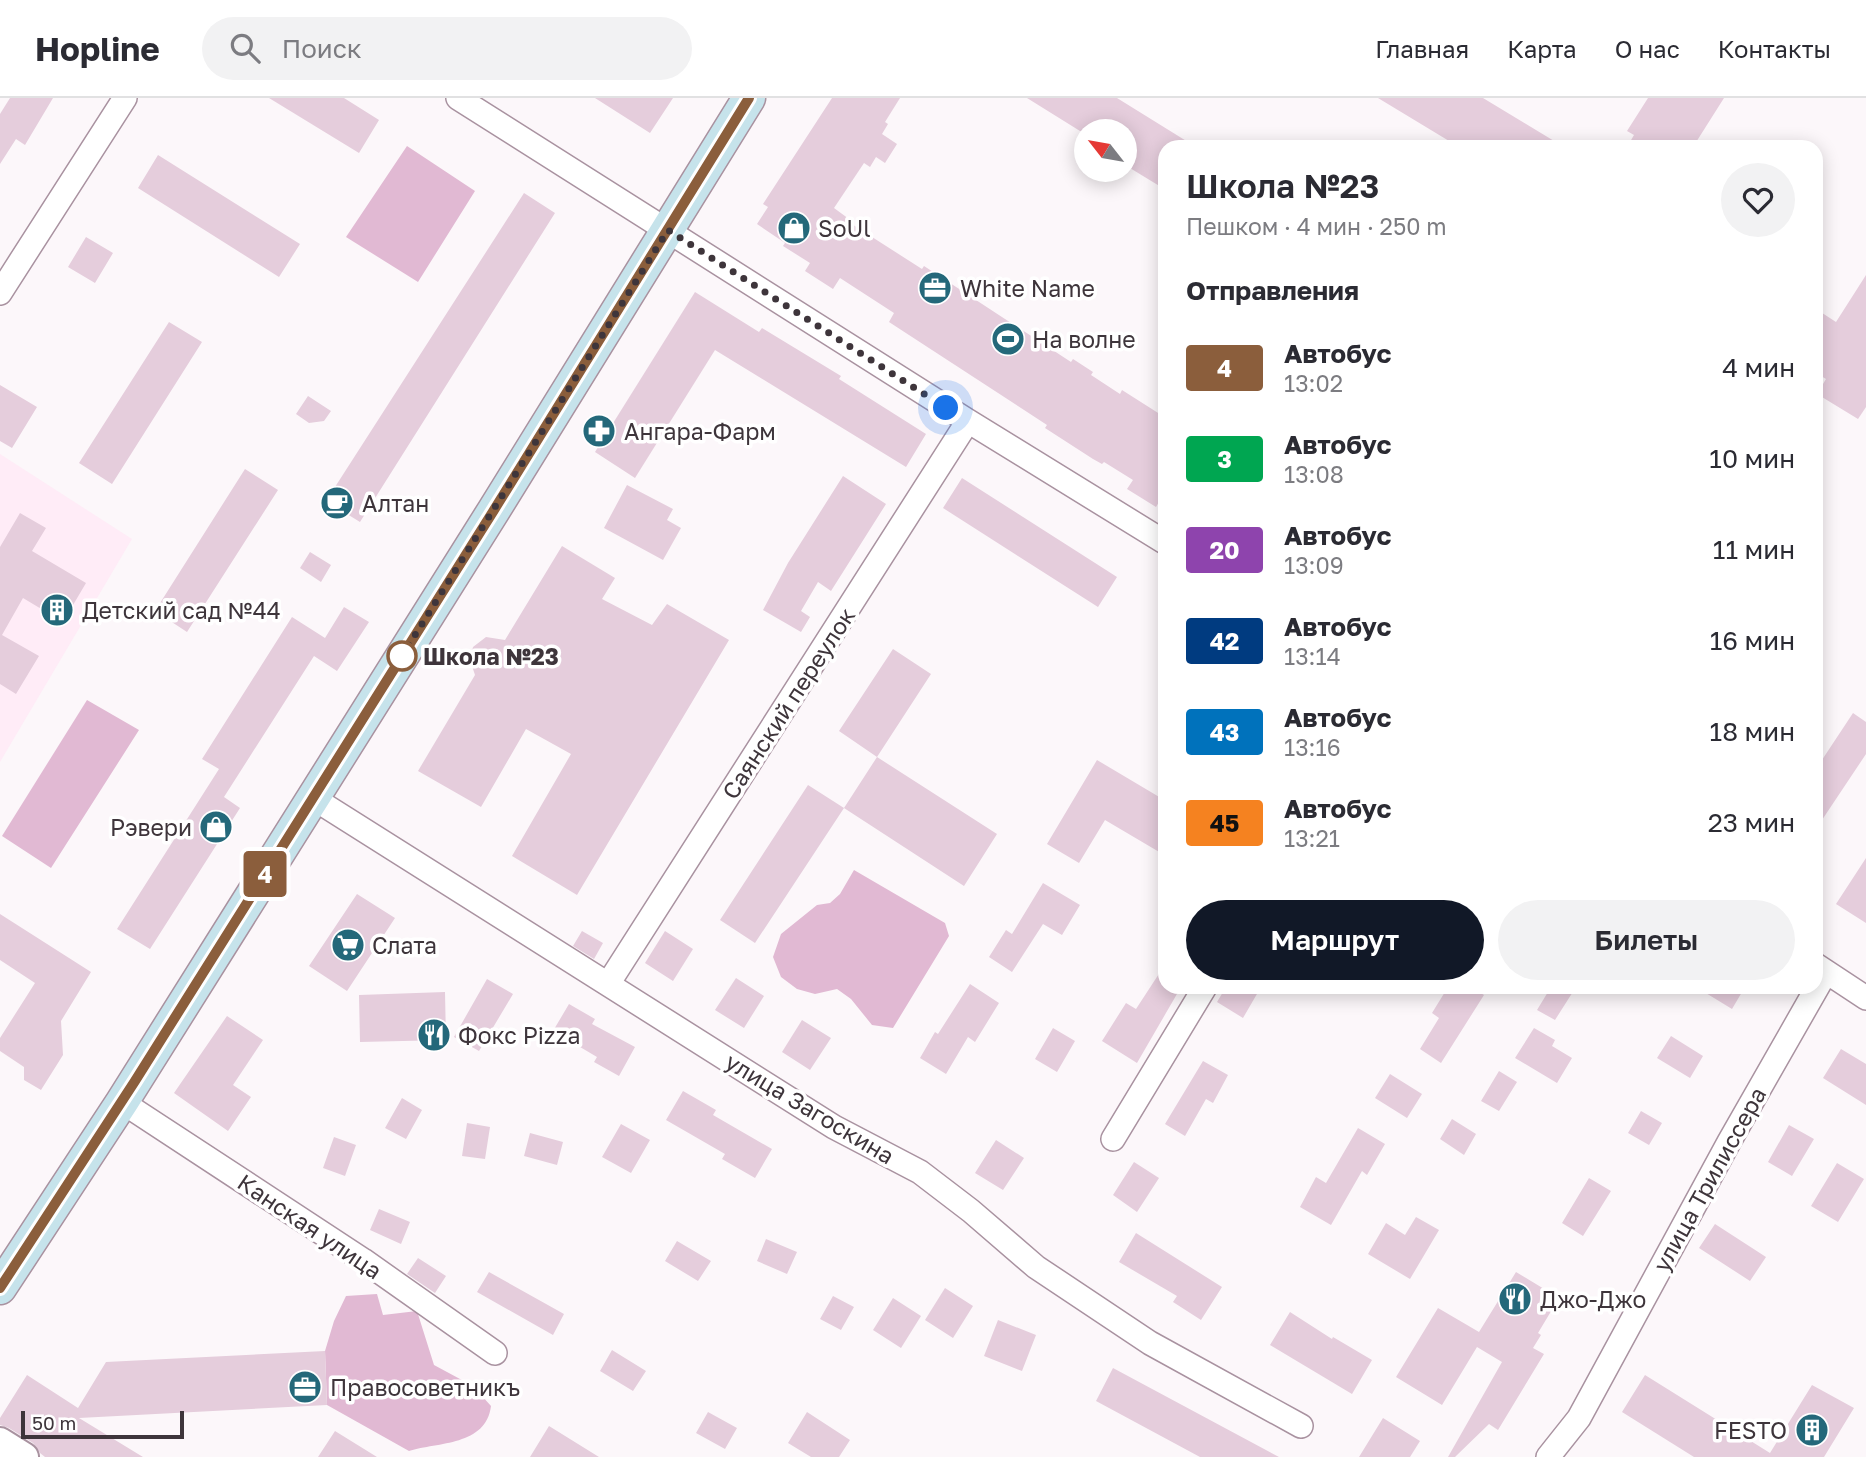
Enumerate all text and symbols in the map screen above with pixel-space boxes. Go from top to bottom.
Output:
search box [202,17,692,80]
text: Hopline [35,29,160,68]
icon: search [226,29,264,67]
text: Поиск [282,33,362,64]
text: Главная [1375,34,1469,63]
text: Карта [1507,34,1577,63]
text: О нас [1615,34,1680,63]
text: Контакты [1718,34,1831,63]
north arrow [1074,119,1138,182]
map controls [1074,119,1137,182]
button: heart [1721,163,1795,237]
text: Школа №23 [1186,166,1379,205]
shop icon: SoUl [775,209,813,247]
text: Пешком · 4 мин · 250 m [1186,212,1447,240]
place label: SoUl [818,214,871,242]
office icon: White Name [916,269,954,307]
place label: White Name [960,274,1095,302]
text: Отправления [1186,275,1359,306]
sports icon: На волне [989,320,1027,358]
place label: На волне [1032,325,1136,353]
text: Автобус [1284,338,1391,369]
text: 4 мин [1722,352,1795,383]
text: 4 [1217,353,1232,382]
text: 13:02 [1284,369,1343,397]
your location [928,390,963,425]
pharmacy icon: Ангара-Фарм [580,412,618,450]
place label: Ангара-Фарм [624,417,776,445]
text: Автобус [1284,429,1391,460]
text: 10 мин [1709,443,1795,474]
text: 3 [1217,444,1232,473]
text: 13:08 [1284,460,1344,488]
cafe icon: Алтан [318,484,356,522]
place label: Алтан [362,489,429,517]
text: Автобус [1284,520,1391,551]
text: 11 мин [1713,534,1795,565]
text: 20 [1209,535,1240,564]
text: 13:09 [1284,551,1344,579]
building icon: Детский сад №44 [38,591,76,629]
place label: Детский сад №44 [82,596,281,624]
street label: Саянский переулок [716,602,860,804]
text: Автобус [1284,611,1391,642]
text: 16 мин [1710,625,1795,656]
text: 42 [1210,626,1239,655]
marker: Школа №23 [387,641,417,671]
place label: Школа №23 [423,642,559,670]
text: 13:14 [1284,642,1341,670]
text: Автобус [1284,702,1391,733]
text: 18 мин [1710,716,1795,747]
text: 43 [1210,717,1239,746]
text: 13:16 [1284,733,1341,761]
text: Автобус [1284,793,1391,824]
text: 23 мин [1708,807,1795,838]
shop icon: Рэвери [197,808,235,846]
text: 45 [1210,808,1239,837]
place label: Рэвери [110,813,192,841]
text: 13:21 [1284,824,1340,852]
line badge: 4 [242,851,288,897]
text: 4 [258,859,273,888]
button: Маршрут [1186,900,1484,980]
button: Билеты [1498,900,1795,980]
supermarket icon: Слата [329,926,367,964]
place label: Слата [372,931,437,959]
restaurant icon: Фокс Pizza [415,1016,453,1054]
place label: Фокс Pizza [458,1021,581,1049]
street label: улица Загоскина [721,1047,899,1169]
street label: улица Трилиссера [1647,1082,1771,1276]
street label: Канская улица [233,1168,387,1284]
restaurant icon: Джо-Джо [1496,1280,1534,1318]
place label: Джо-Джо [1540,1285,1646,1313]
office icon: Правосоветникъ [286,1368,324,1406]
place label: Правосоветникъ [330,1373,520,1401]
scale bar [21,1408,184,1440]
text: 50 m [32,1411,76,1434]
building icon: FESTO [1793,1411,1831,1449]
place label: FESTO [1714,1416,1787,1444]

